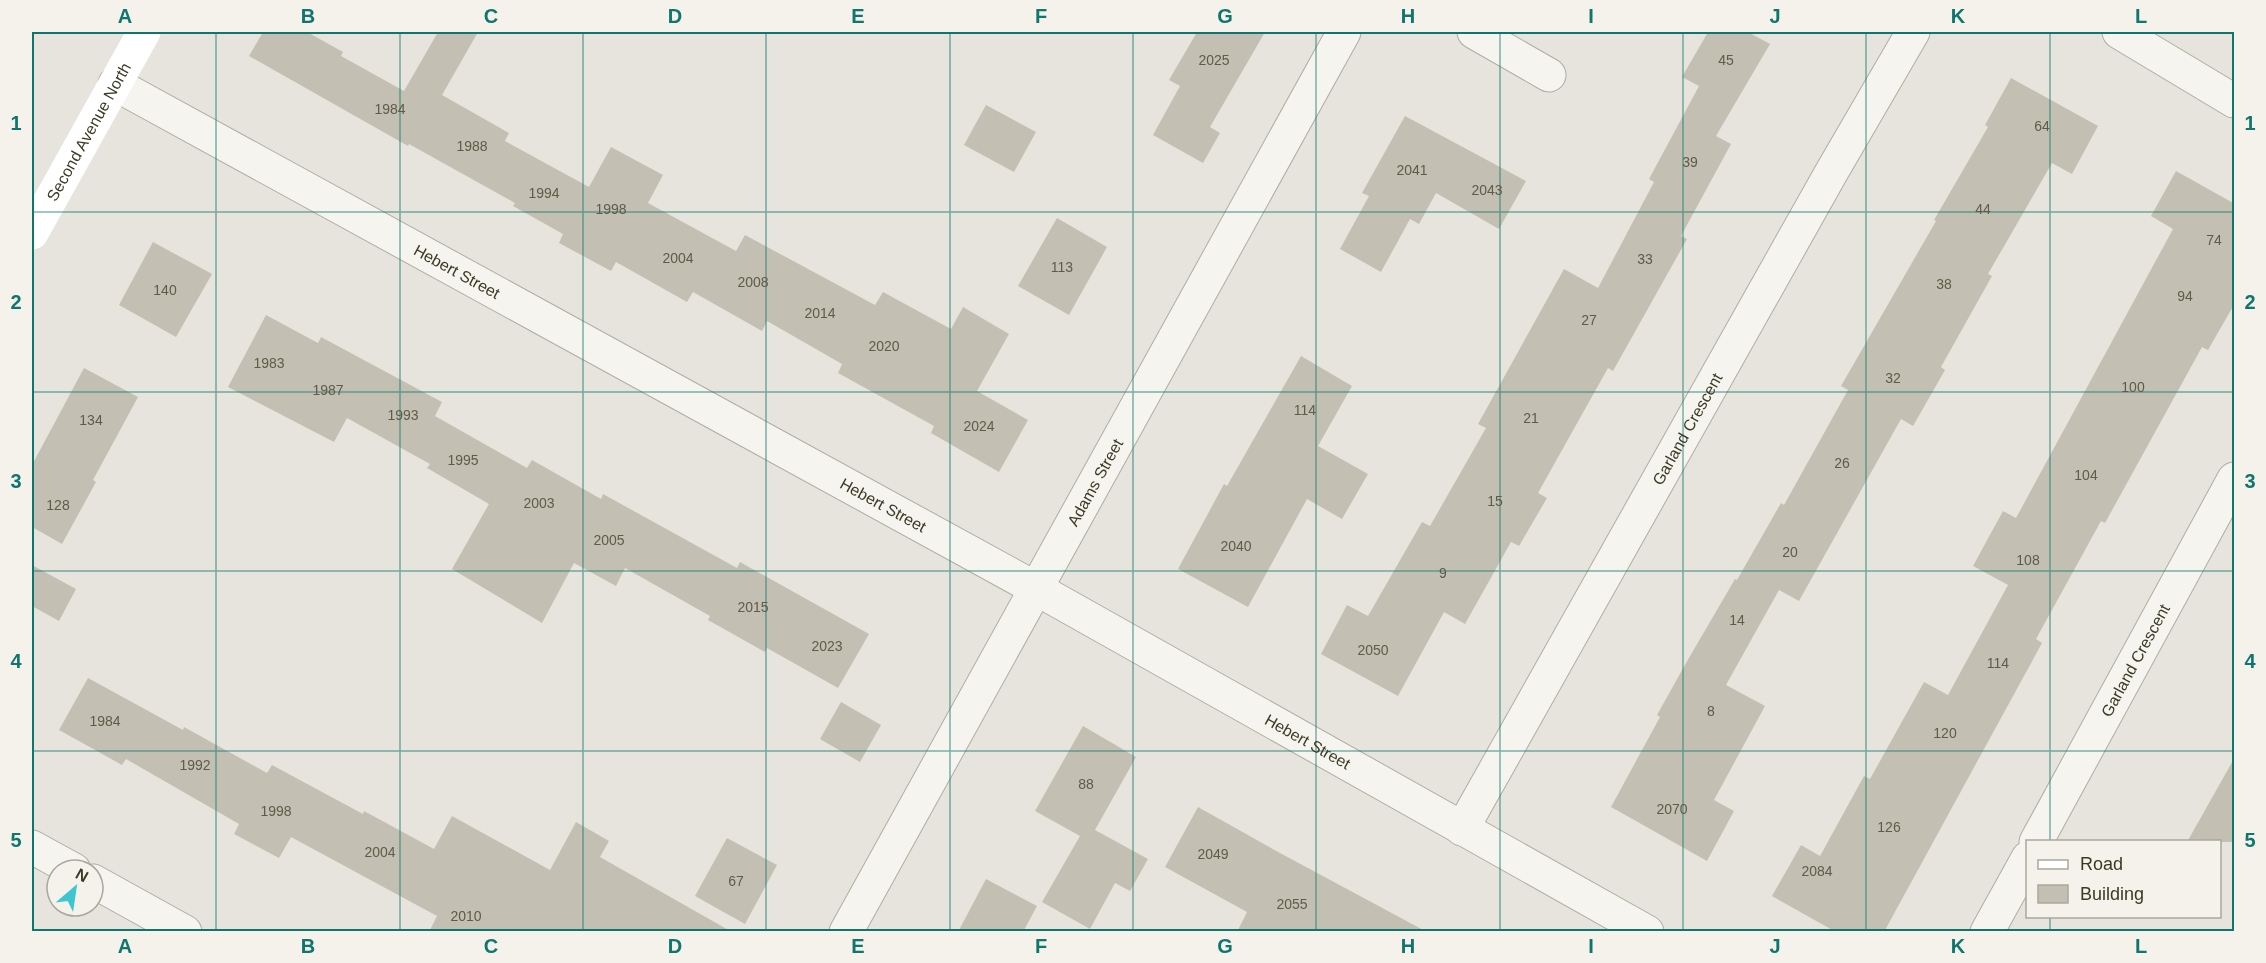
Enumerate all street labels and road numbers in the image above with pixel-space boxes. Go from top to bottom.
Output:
street label: Second Avenue North [44,60,134,204]
street label: Hebert Street [411,241,503,302]
street label: Garland Crescent [1649,370,1726,488]
street label: Adams Street [1064,435,1126,529]
street label: Hebert Street [837,475,929,536]
street label: Garland Crescent [2098,601,2173,720]
street label: Hebert Street [1262,711,1354,773]

